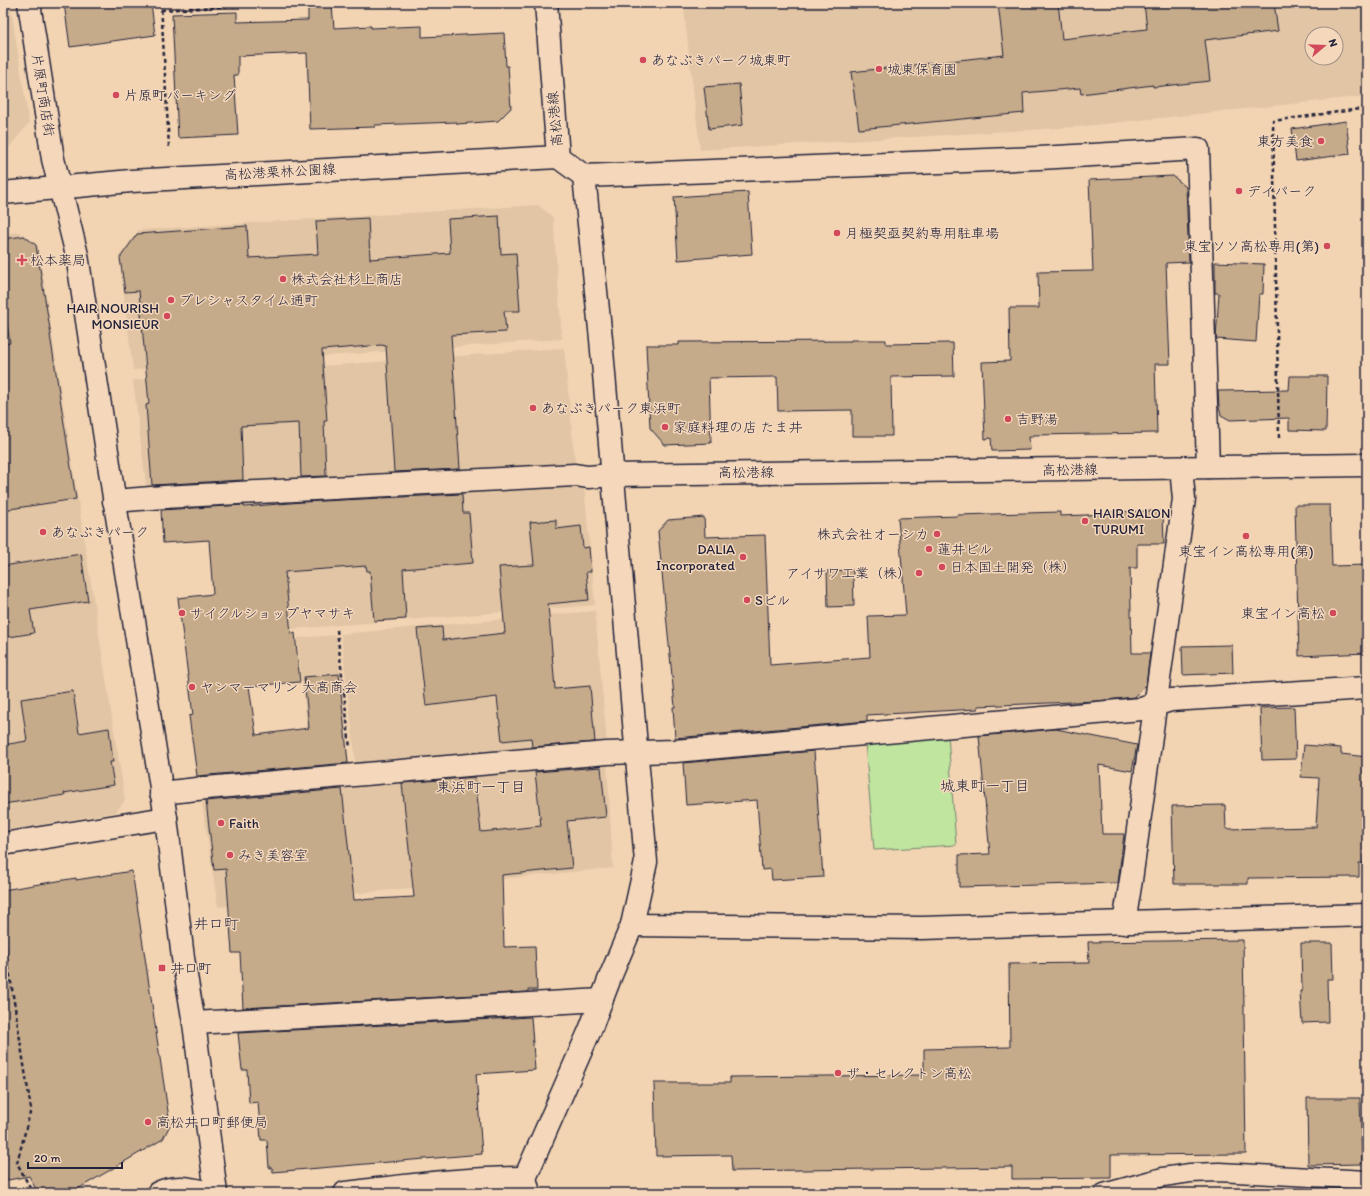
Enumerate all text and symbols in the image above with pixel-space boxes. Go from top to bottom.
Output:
north arrow [1304,26,1344,66]
text: N [1326,37,1340,49]
street label: 片原町商店街 [28,52,58,138]
place label: あなぶきパーク城東町 [651,52,791,69]
marker: あなぶきパーク城東町 [638,55,648,65]
place label: 城東保育園 [887,61,957,78]
marker: 城東保育園 [874,64,884,74]
place label: 片原町パーキング [124,87,236,104]
marker: 片原町パーキング [111,90,121,100]
street label: 高松港線 [544,90,566,148]
place label: 東方美食 [1257,133,1313,150]
marker: 東方美食 [1316,136,1326,146]
street label: 高松港栗林公園線 [224,161,336,183]
place label: デイパーク [1247,183,1316,200]
marker: デイパーク [1234,186,1244,196]
place label: 月極契亟契約専用駐車場 [845,225,999,242]
marker: 月極契亟契約専用駐車場 [832,228,842,238]
place label: 東宝ソソ高松専用(第) [1184,238,1319,255]
marker: 東宝ソソ高松専用(第) [1322,241,1332,251]
place label: 松本薬局 [30,252,86,269]
marker: 松本薬局 [17,255,27,265]
place label: 株式会社杉上商店 [291,271,403,288]
marker: 株式会社杉上商店 [278,274,288,284]
place label: プレシャスタイム通町 [179,292,318,309]
marker: プレシャスタイム通町 [166,295,176,305]
place label: HAIR NOURISH MONSIEUR [66,300,159,333]
marker: HAIR NOURISH MONSIEUR [162,311,172,321]
place label: あなぶきパーク東浜町 [541,400,681,417]
marker: あなぶきパーク東浜町 [528,403,538,413]
place label: 吉野湯 [1016,411,1058,428]
marker: 吉野湯 [1003,414,1013,424]
place label: 家庭料理の店 たま井 [673,419,802,436]
marker: 家庭料理の店 たま井 [660,422,670,432]
street label: 高松港線 [1042,461,1098,479]
street label: 高松港線 [718,464,774,481]
place label: HAIR SALON TURUMI [1093,505,1170,538]
marker: HAIR SALON TURUMI [1080,516,1090,526]
place label: あなぶきパーク [51,524,149,541]
place label: 株式会社オーシカ [817,526,929,543]
marker: あなぶきパーク [38,527,48,537]
marker: 株式会社オーシカ [932,529,942,539]
marker: 東宝イン高松専用(第) [1241,531,1251,541]
place label: DALIA Incorporated [656,541,735,574]
place label: 蓮井ビル [937,541,993,558]
place label: 東宝イン高松専用(第) [1178,543,1314,560]
marker: 蓮井ビル [924,544,934,554]
marker: DALIA Incorporated [738,552,748,562]
place label: 日本国土開発（株） [950,559,1076,576]
marker: 日本国土開発（株） [937,562,947,572]
place label: アイサワ工業（株） [786,565,911,582]
marker: アイサワ工業（株） [914,568,924,578]
place label: Sビル [755,592,791,609]
marker: Sビル [742,595,752,605]
place label: サイクルショップヤマサキ [190,605,355,622]
place label: 東宝イン高松 [1241,605,1325,622]
marker: サイクルショップヤマサキ [177,608,187,618]
marker: 東宝イン高松 [1328,608,1338,618]
place label: ヤンマーマリン 大高商会 [200,679,357,696]
marker: ヤンマーマリン 大高商会 [187,682,197,692]
district label: 城東町一丁目 [940,777,1030,795]
district label: 東浜町一丁目 [436,778,526,796]
place label: Faith [229,815,259,832]
marker: Faith [216,818,226,828]
place label: みき美容室 [238,847,308,864]
marker: みき美容室 [225,850,235,860]
district label: 井口町 [193,915,239,933]
place label: 井口町 [170,960,212,977]
marker: 井口町 [157,963,167,973]
place label: ザ・セレクトン高松 [846,1065,971,1082]
marker: ザ・セレクトン高松 [833,1068,843,1078]
place label: 高松井口町郵便局 [156,1114,268,1131]
marker: 高松井口町郵便局 [143,1117,153,1127]
scale bar [28,1144,122,1170]
text: 20 m [34,1151,61,1165]

